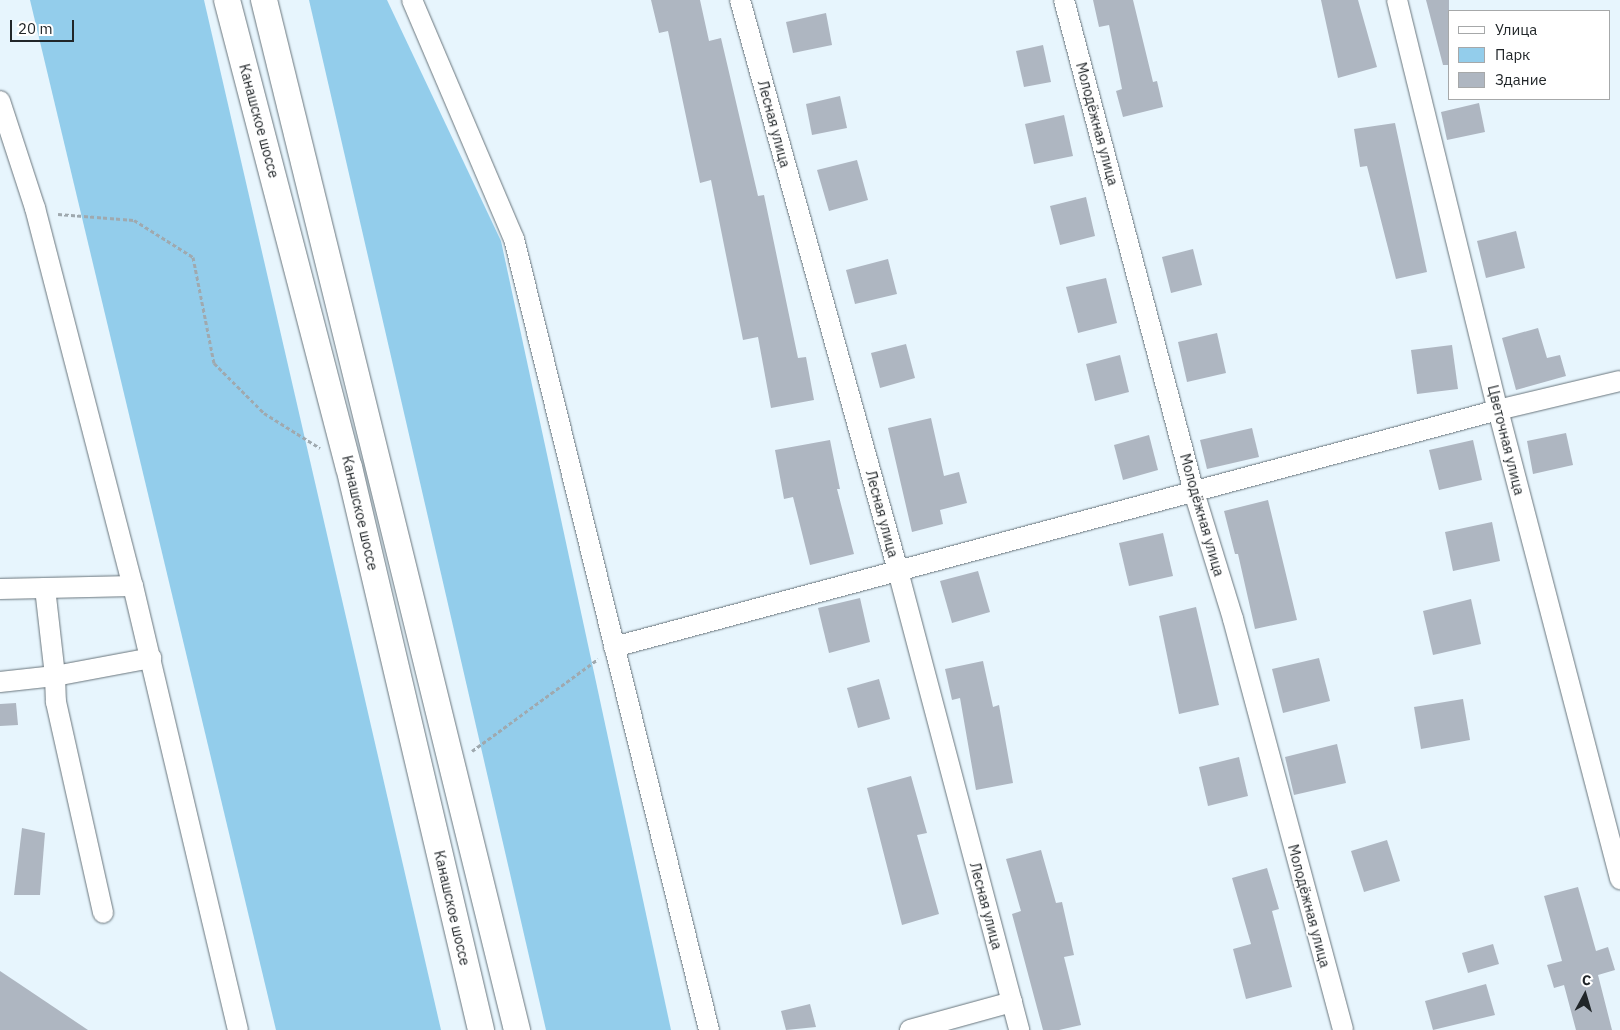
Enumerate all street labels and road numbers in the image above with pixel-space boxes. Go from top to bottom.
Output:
street label: Молодёжная улица [1072,61,1122,187]
street label: Канашское шоссе [236,62,282,180]
street label: Лесная улица [754,79,794,169]
street label: Цветочная улица [1484,383,1528,497]
street label: Молодёжная улица [1176,452,1228,578]
street label: Канашское шоссе [339,454,381,572]
street label: Лесная улица [862,469,902,559]
street label: Молодёжная улица [1284,843,1334,969]
street label: Канашское шоссе [431,849,473,967]
street label: Лесная улица [966,861,1006,951]

